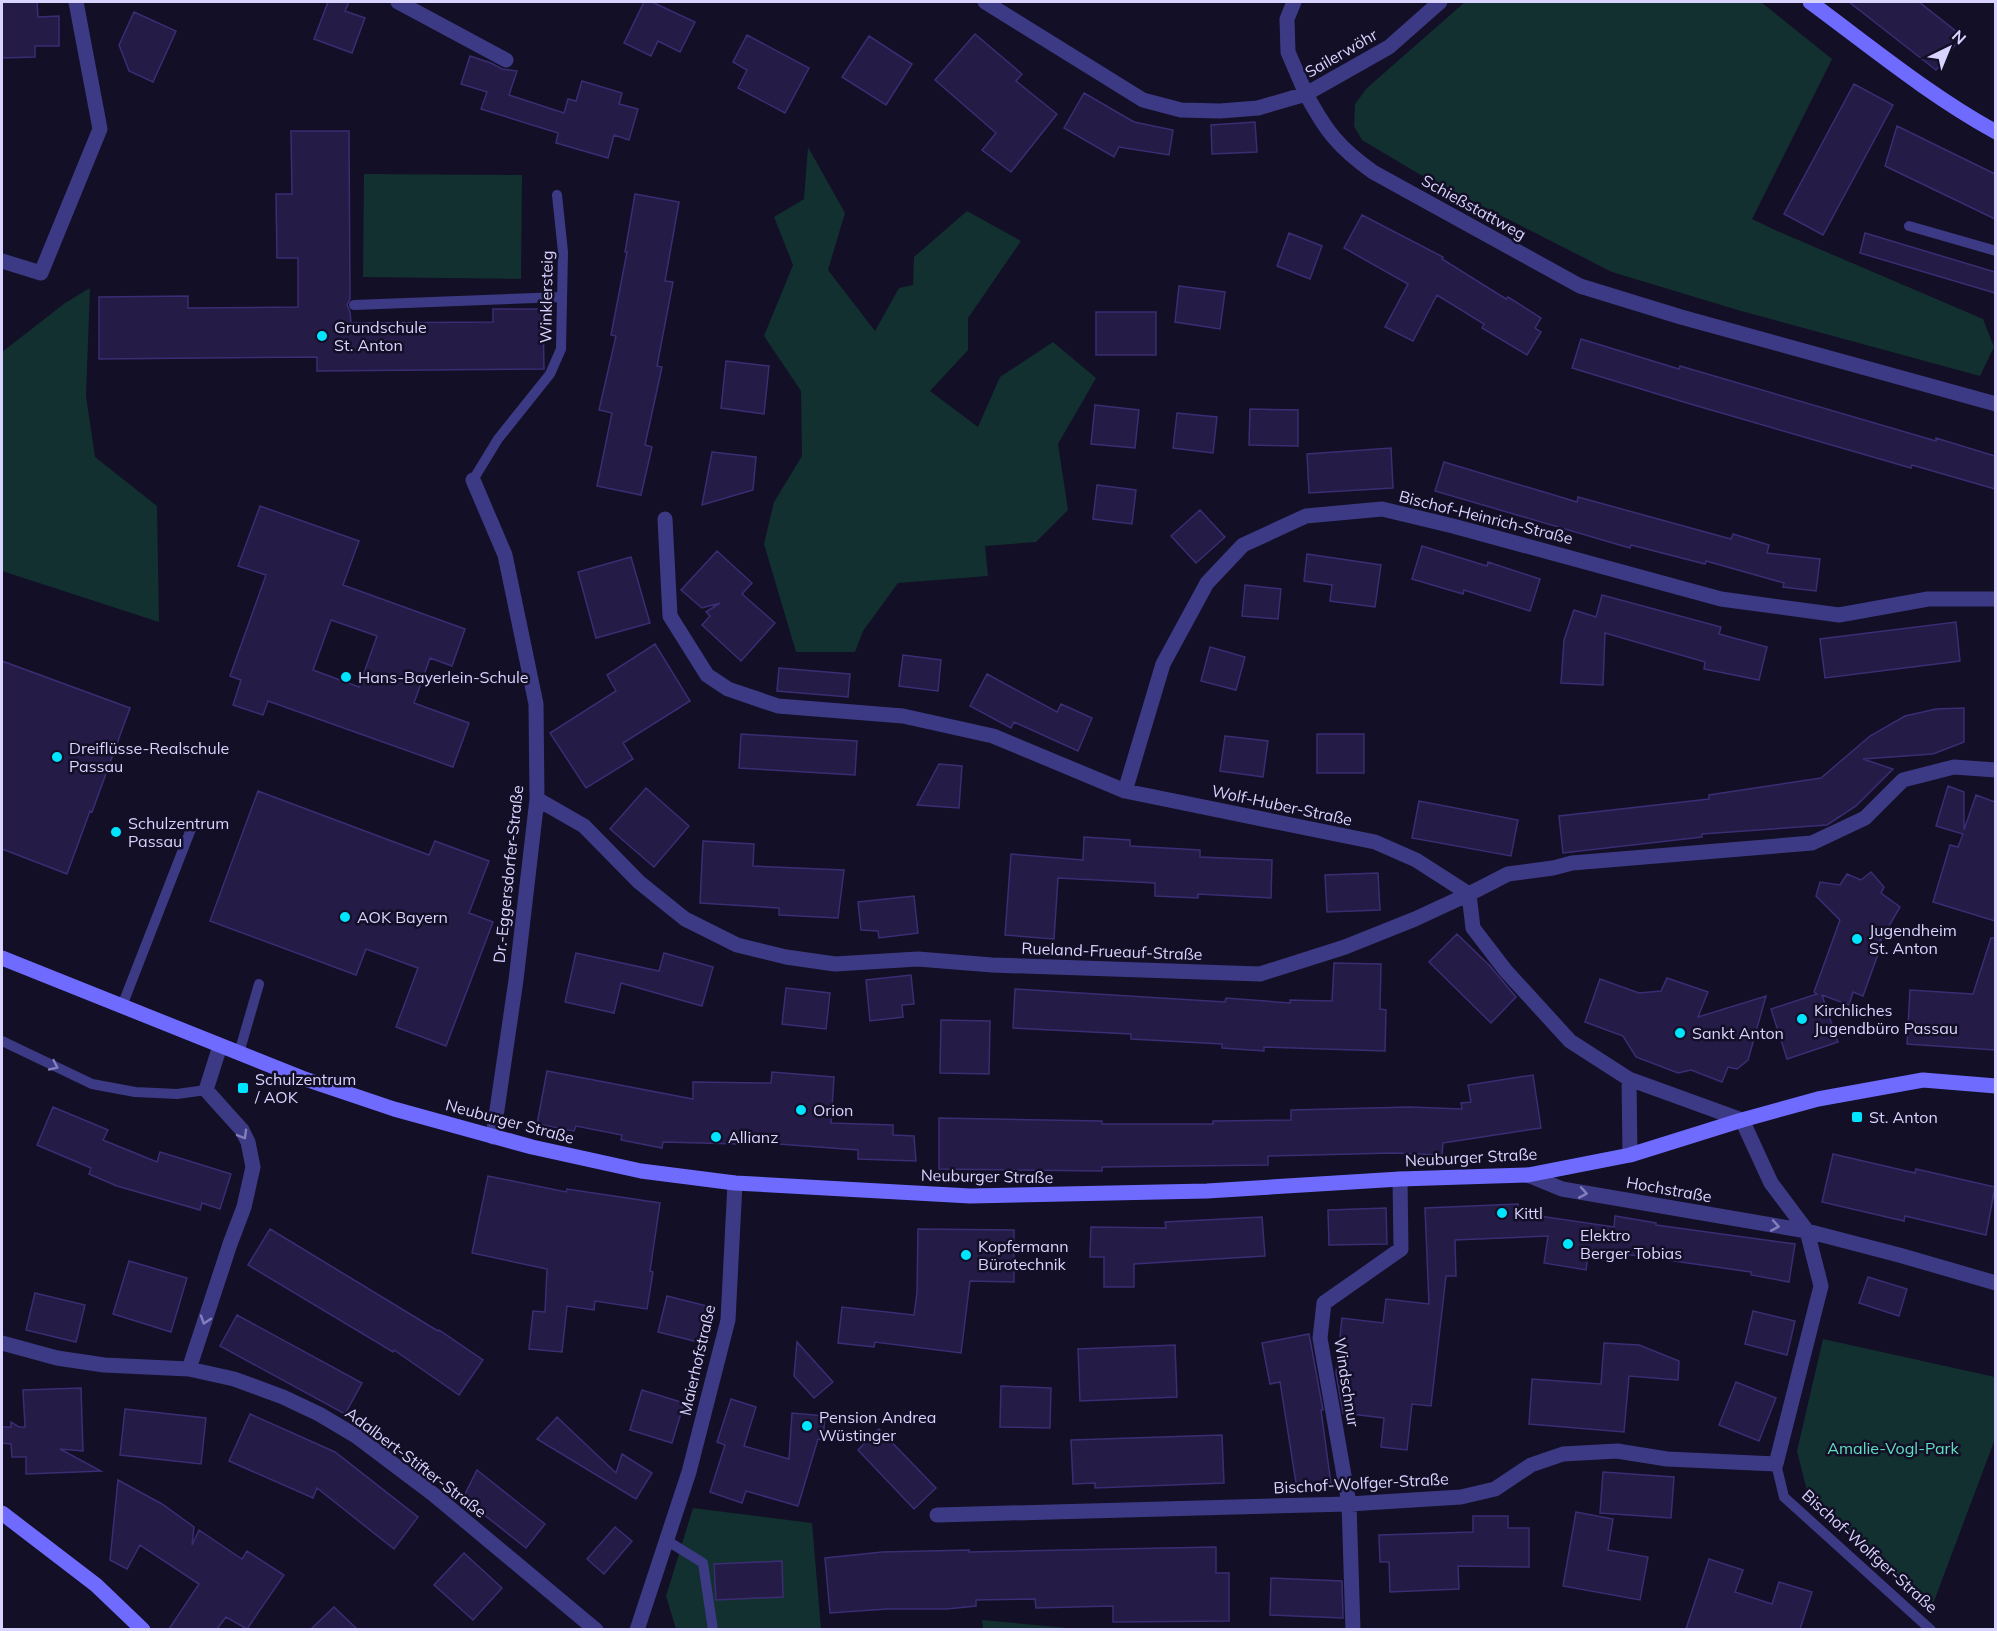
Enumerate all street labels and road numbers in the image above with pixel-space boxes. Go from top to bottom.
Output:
street label: Sailerwöhr [1301,24,1381,82]
street label: Schießstattweg [1418,170,1530,244]
street label: Winklersteig [535,250,557,344]
street label: Bischof-Heinrich-Straße [1397,486,1575,548]
street label: Wolf-Huber-Straße [1210,780,1354,830]
street label: Dr.-Eggersdorfer-Straße [489,784,527,964]
street label: Rueland-Frueauf-Straße [1021,938,1203,964]
street label: Neuburger Straße [443,1094,577,1148]
street label: Neuburger Straße [1404,1144,1538,1170]
street label: Neuburger Straße [921,1165,1053,1187]
street label: Hochstraße [1625,1172,1713,1206]
street label: Maierhofstraße [675,1303,719,1417]
street label: Windschnur [1330,1336,1364,1428]
street label: Adalbert-Stifter-Straße [342,1402,490,1522]
street label: Bischof-Wolfger-Straße [1273,1468,1449,1498]
street label: Bischof-Wolfger-Straße [1798,1485,1942,1617]

